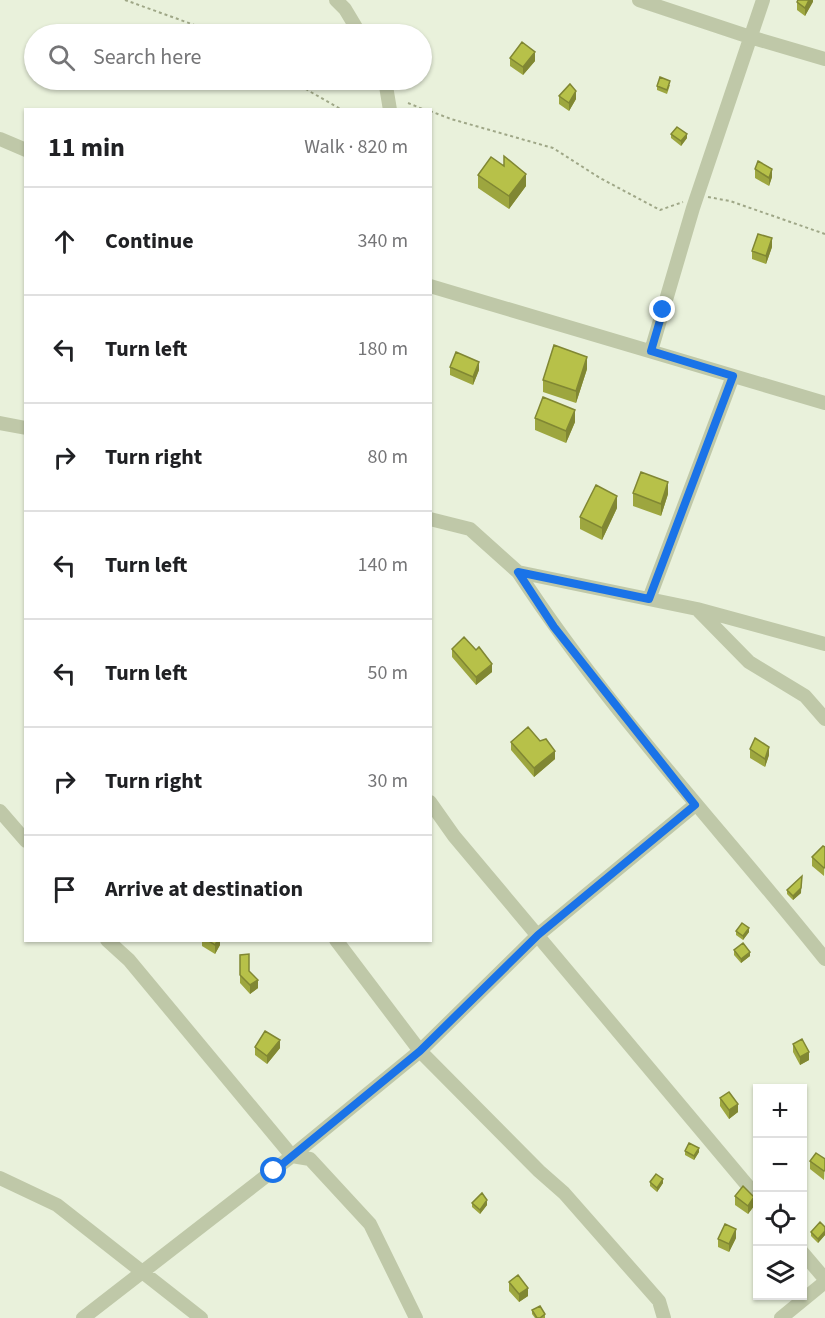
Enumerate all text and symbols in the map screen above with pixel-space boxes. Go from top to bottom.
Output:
search box [24,24,432,90]
icon: search [45,41,78,74]
text: Search here [93,41,201,73]
text: 11 min [48,129,125,166]
text: Walk · 820 m [304,133,408,161]
icon: ahead [48,225,81,258]
text: Continue [105,225,194,257]
text: 340 m [358,227,408,255]
route end [649,296,675,322]
icon: left [48,333,81,366]
text: Turn left [105,333,187,365]
text: 180 m [358,335,408,363]
icon: right [48,441,81,474]
text: Turn right [105,441,202,473]
text: 80 m [368,443,408,471]
icon: left [48,549,81,582]
text: Turn left [105,549,187,581]
text: 140 m [358,551,408,579]
icon: left [48,657,81,690]
text: Turn left [105,657,187,689]
text: 50 m [368,659,408,687]
icon: right [48,765,81,798]
text: Turn right [105,765,202,797]
text: 30 m [368,767,408,795]
icon: arrive [48,873,81,906]
text: Arrive at destination [105,873,303,905]
map controls [753,1084,807,1300]
button: + [753,1084,807,1138]
button: − [753,1138,807,1192]
route start [260,1157,286,1183]
button: locate [753,1192,807,1246]
button: layers [753,1246,807,1300]

